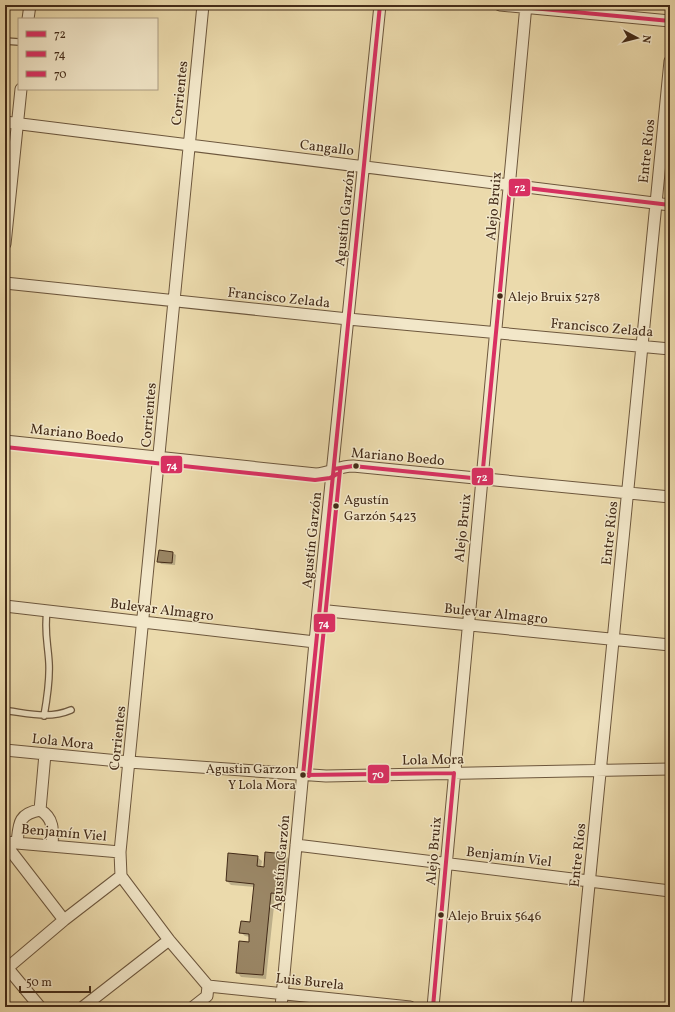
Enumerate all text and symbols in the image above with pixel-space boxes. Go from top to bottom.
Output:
legend [18,18,158,90]
north arrow [617,18,657,58]
text: 72 [54,27,66,43]
text: N [638,34,653,44]
text: 74 [54,47,66,63]
street label: Corrientes [168,60,193,126]
text: 70 [54,67,67,83]
street label: Entre Ríos [635,118,660,184]
street label: Cangallo [299,136,355,161]
street label: Agustín Garzón [331,169,360,267]
street label: Alejo Bruix [482,171,507,241]
line badge: 72 [508,178,531,197]
text: 72 [515,181,526,196]
street label: Francisco Zelada [227,284,331,313]
place label: Alejo Bruix 5278 [508,289,600,307]
marker: Alejo Bruix 5278 [495,291,505,301]
street label: Francisco Zelada [550,315,654,342]
street label: Corrientes [137,382,162,448]
street label: Mariano Boedo [29,420,124,449]
street label: Mariano Boedo [350,444,445,471]
line badge: 74 [160,455,183,474]
text: 74 [166,459,178,474]
unlabelled marker [351,461,361,471]
line badge: 72 [471,467,494,486]
text: 72 [477,471,488,486]
street label: Agustín Garzón [298,491,327,589]
place label: Agustín Garzón 5423 [344,492,417,526]
street label: Alejo Bruix [450,493,477,563]
street label: Entre Ríos [598,500,623,566]
marker: Agustín Garzón 5423 [331,501,341,511]
street label: Bulevar Almagro [109,595,215,626]
street label: Bulevar Almagro [443,600,549,629]
line badge: 74 [313,613,336,633]
text: 74 [318,617,330,632]
street label: Corrientes [106,705,131,771]
street label: Lola Mora [31,730,95,755]
street label: Lola Mora [402,750,464,771]
place label: Agustin Garzon Y Lola Mora [206,761,296,795]
line badge: 70 [367,764,390,784]
text: 70 [372,768,384,783]
marker: Agustin Garzon Y Lola Mora [298,770,308,780]
street label: Agustín Garzón [268,814,295,912]
street label: Alejo Bruix [422,816,447,886]
street label: Benjamín Viel [20,820,108,847]
street label: Entre Ríos [566,822,591,888]
street label: Benjamín Viel [465,843,553,872]
place label: Alejo Bruix 5646 [448,908,542,926]
marker: Alejo Bruix 5646 [436,910,446,920]
scale bar [20,968,90,994]
street label: Luis Burela [275,969,345,996]
text: 50 m [26,975,52,991]

